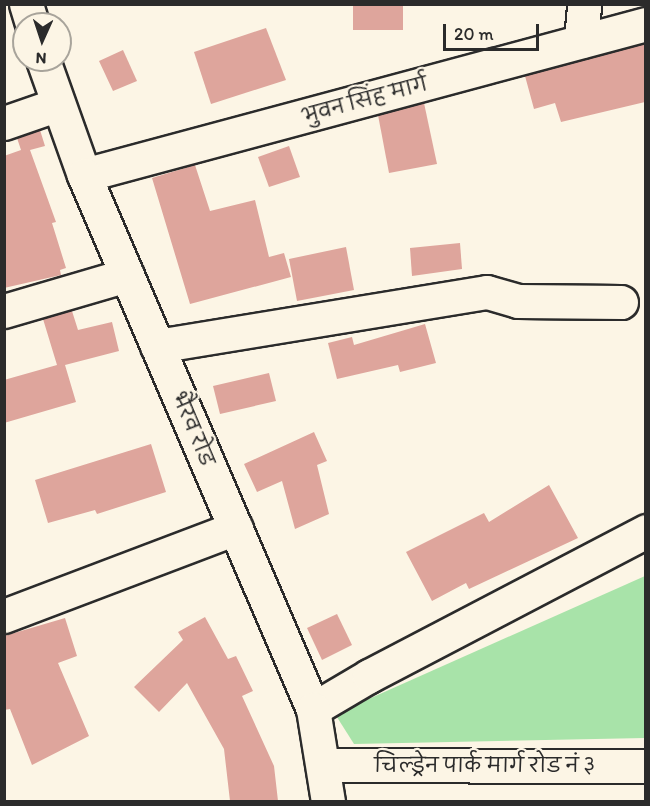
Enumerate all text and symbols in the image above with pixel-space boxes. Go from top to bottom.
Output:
north arrow [12,12,72,72]
scale bar [446,12,542,50]
text: 20 m [454,23,494,45]
text: N [35,49,47,68]
street label: भुवन सिंह मार्ग [300,72,430,128]
street label: भैरव रोड [167,388,219,470]
street label: चिल्ड्रेन पार्क मार्ग रोड नं ३ [374,753,596,777]

